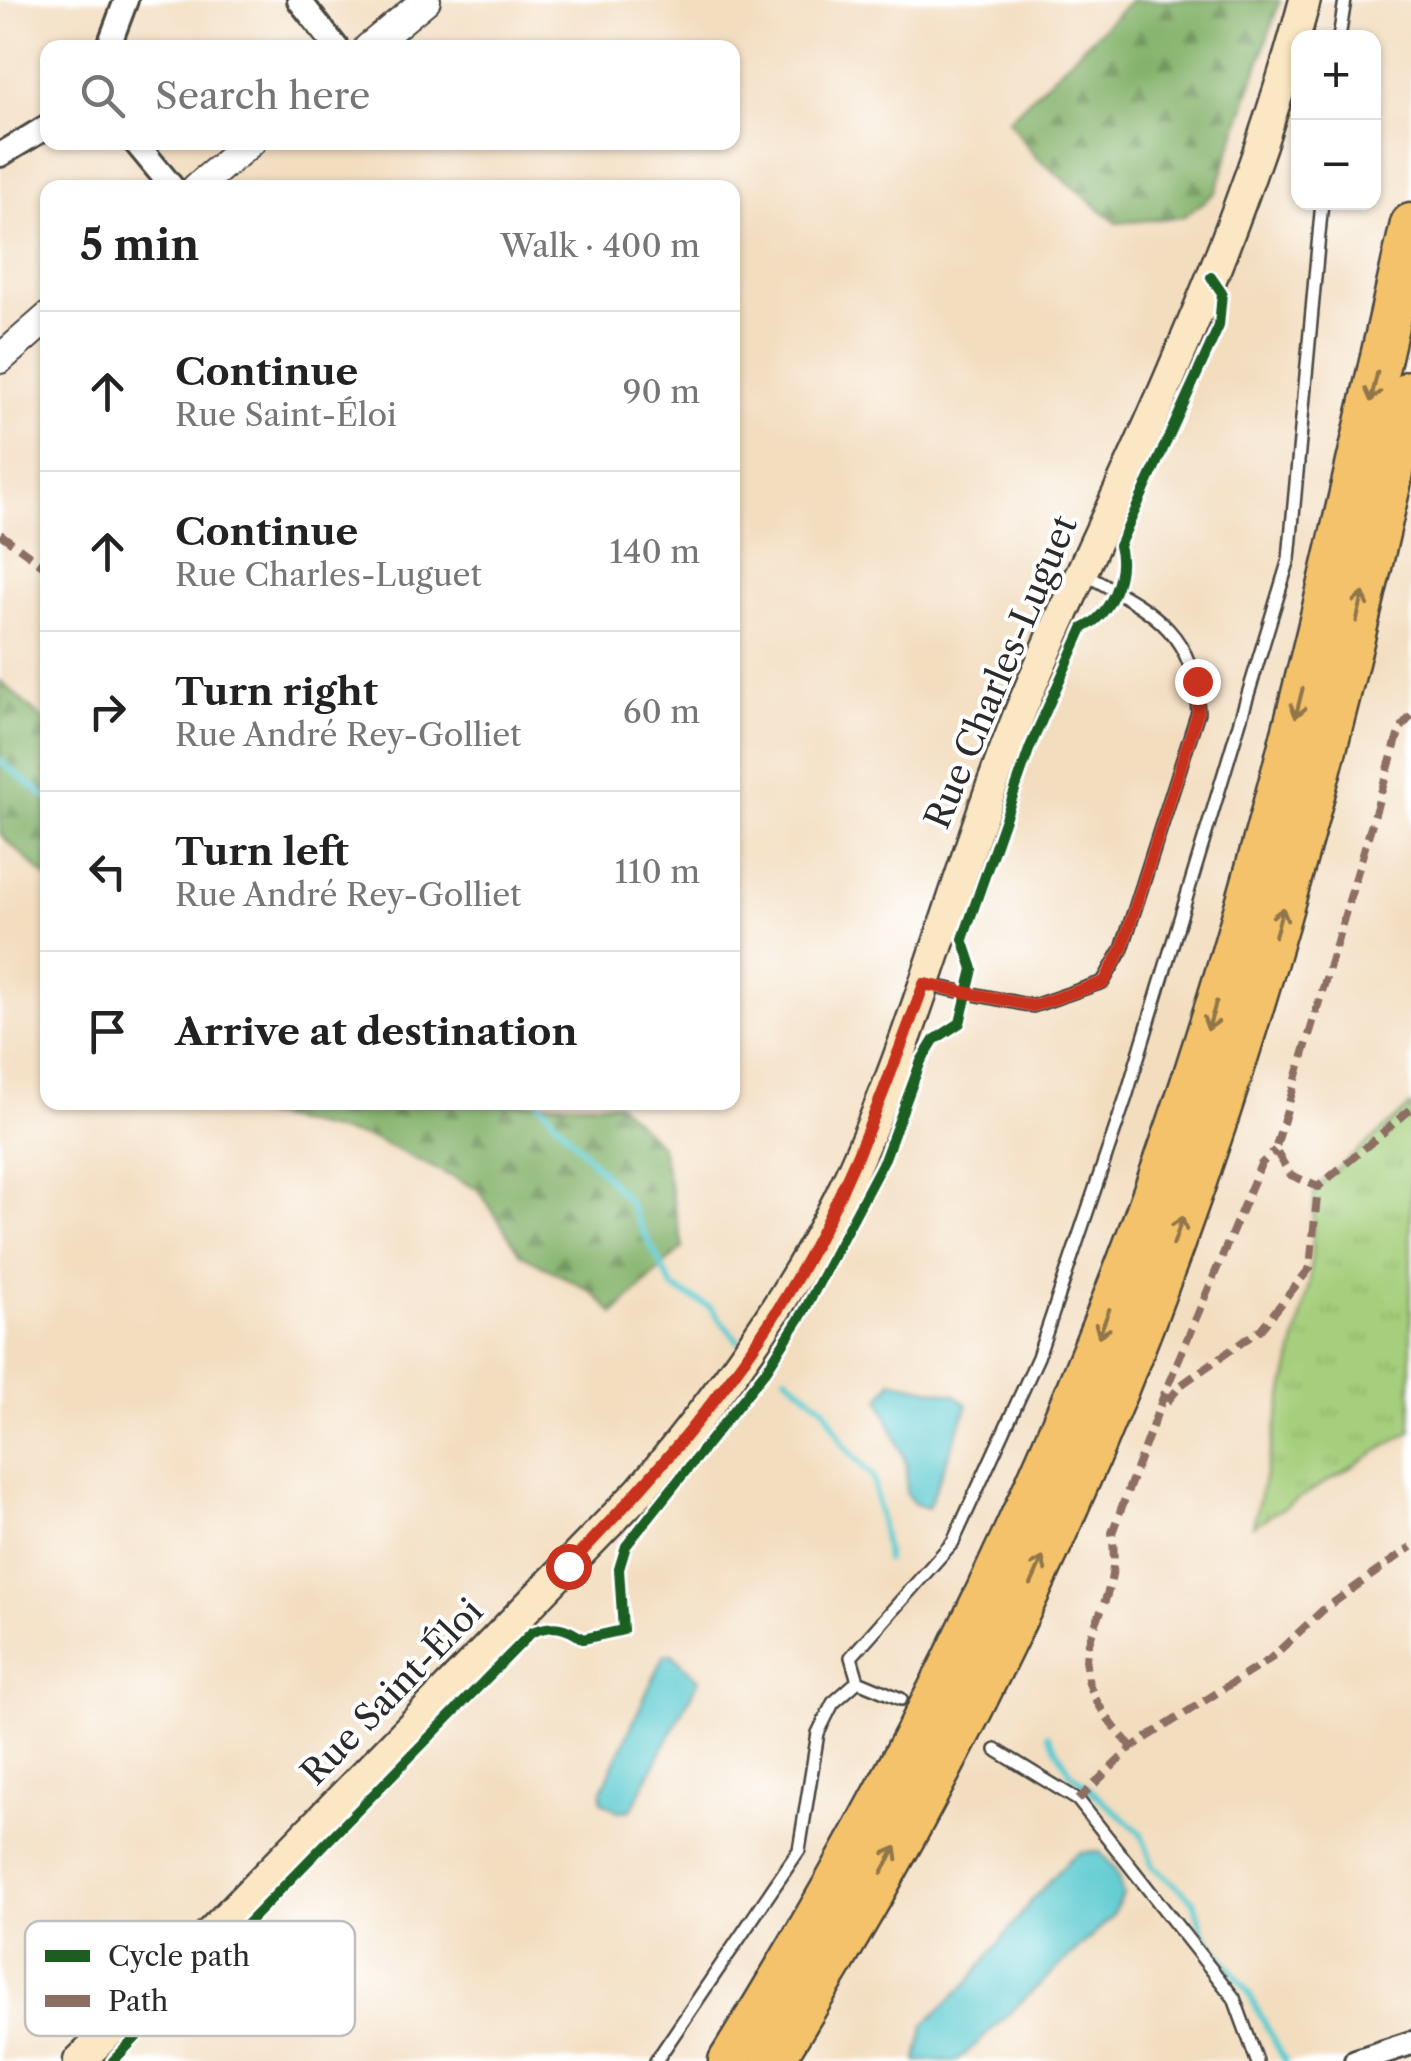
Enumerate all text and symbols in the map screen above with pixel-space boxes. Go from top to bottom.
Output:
map controls [1291,30,1381,210]
button: + [1291,30,1381,120]
search box [40,40,740,150]
icon: search [75,68,130,123]
text: Search here [155,72,370,119]
button: − [1291,120,1381,210]
text: 5 min [80,219,199,271]
text: Walk · 400 m [500,226,700,265]
text: Continue [175,348,358,395]
icon: ahead [80,364,135,419]
one-way arrow [1364,370,1382,402]
text: 90 m [623,372,700,411]
text: Rue Saint-Éloi [175,395,397,434]
text: Continue [175,508,358,555]
street label: Rue Charles-Luguet [915,508,1086,835]
icon: ahead [80,524,135,579]
text: 140 m [609,532,700,571]
text: Rue Charles-Luguet [175,555,482,594]
one-way arrow [1352,592,1371,623]
route end [1175,659,1221,705]
text: Turn right [175,668,378,715]
icon: right [80,684,135,739]
one-way arrow [1289,686,1307,718]
text: 60 m [623,692,700,731]
text: Rue André Rey-Golliet [175,715,521,754]
text: Turn left [175,828,349,875]
icon: left [80,844,135,899]
text: 110 m [614,852,700,891]
text: Rue André Rey-Golliet [175,875,521,914]
one-way arrow [1271,907,1289,938]
one-way arrow [1202,1000,1220,1032]
icon: arrive [80,1004,135,1059]
text: Arrive at destination [175,1008,578,1055]
one-way arrow [1170,1216,1188,1247]
one-way arrow [1093,1307,1111,1337]
route start [546,1544,592,1590]
one-way arrow [1029,1557,1048,1587]
street label: Rue Saint-Éloi [292,1589,491,1794]
one-way arrow [880,1846,900,1875]
legend [25,1921,355,2036]
text: Cycle path [108,1939,250,1973]
text: Path [108,1984,168,2018]

